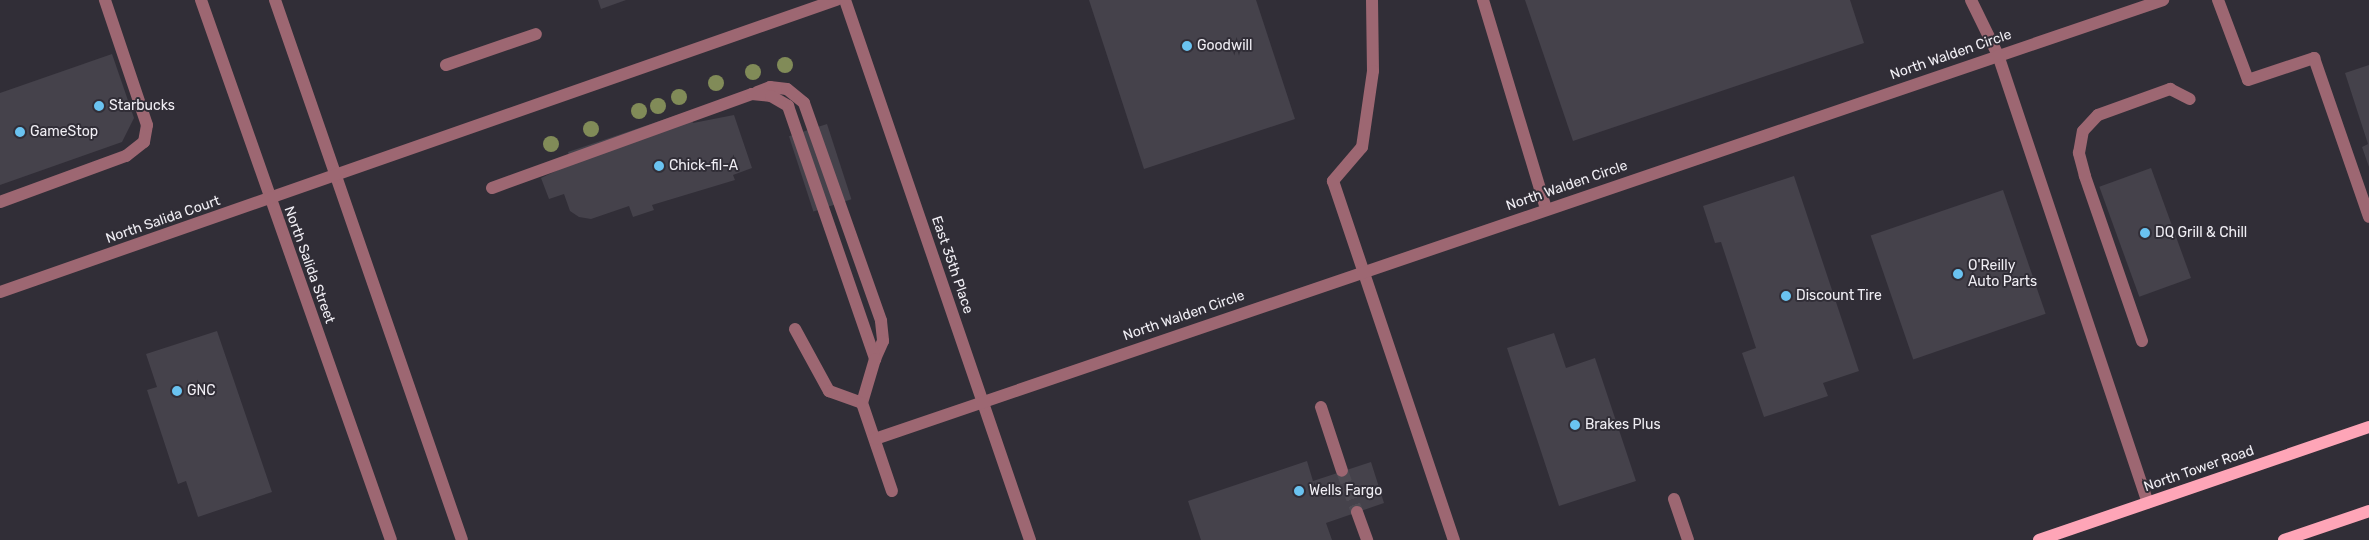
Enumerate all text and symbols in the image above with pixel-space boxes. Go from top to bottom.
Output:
street label: North Walden Circle [1888,26,2014,84]
place label: Goodwill [1197,38,1252,54]
marker: Goodwill [1181,40,1193,52]
place label: Starbucks [109,98,175,114]
marker: Starbucks [93,100,105,112]
place label: GameStop [30,124,98,140]
marker: GameStop [14,126,26,138]
street label: North Walden Circle [1504,157,1630,215]
place label: Chick-fil-A [669,158,738,174]
marker: Chick-fil-A [653,160,665,172]
street label: North Salida Court [104,193,222,247]
street label: North Salida Street [280,204,338,326]
street label: East 35th Place [927,214,977,316]
place label: DQ Grill & Chill [2155,225,2247,241]
marker: DQ Grill & Chill [2139,227,2151,239]
place label: O'Reilly Auto Parts [1968,258,2037,290]
marker: O'Reilly Auto Parts [1952,268,1964,280]
street label: North Walden Circle [1121,287,1247,345]
place label: Discount Tire [1796,288,1882,304]
marker: Discount Tire [1780,290,1792,302]
place label: GNC [187,383,216,399]
marker: GNC [171,385,183,397]
place label: Brakes Plus [1585,417,1661,433]
marker: Brakes Plus [1569,419,1581,431]
street label: North Tower Road [2141,442,2257,496]
place label: Wells Fargo [1309,483,1382,499]
marker: Wells Fargo [1293,485,1305,497]

